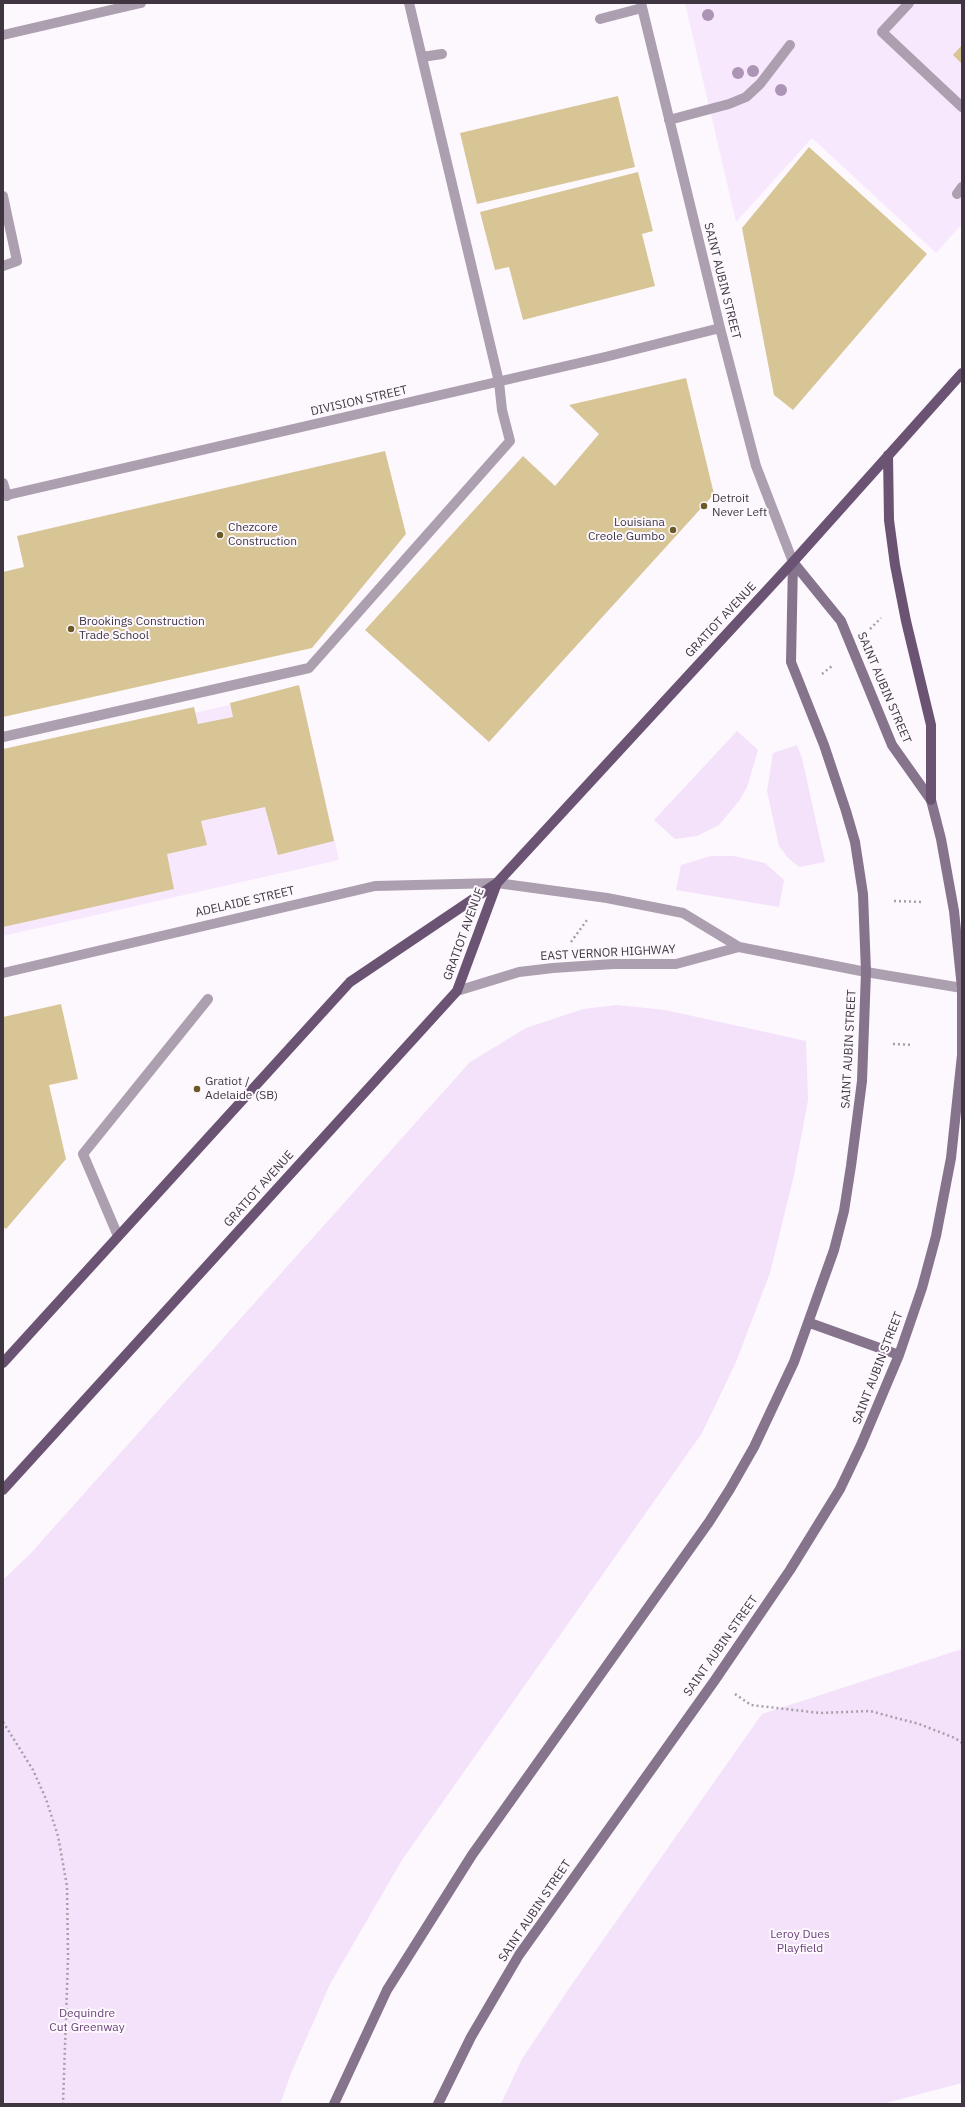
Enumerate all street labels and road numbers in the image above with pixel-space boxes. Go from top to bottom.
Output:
street label: SAINT AUBIN STREET [701,221,743,341]
street label: DIVISION STREET [309,383,409,419]
street label: GRATIOT AVENUE [682,579,760,661]
street label: SAINT AUBIN STREET [854,630,914,746]
street label: ADELAIDE STREET [194,884,296,920]
street label: GRATIOT AVENUE [441,886,487,982]
street label: EAST VERNOR HIGHWAY [540,942,676,964]
street label: SAINT AUBIN STREET [839,989,859,1109]
street label: GRATIOT AVENUE [221,1148,297,1230]
street label: SAINT AUBIN STREET [850,1310,906,1426]
street label: SAINT AUBIN STREET [681,1593,761,1699]
street label: SAINT AUBIN STREET [496,1857,574,1965]

